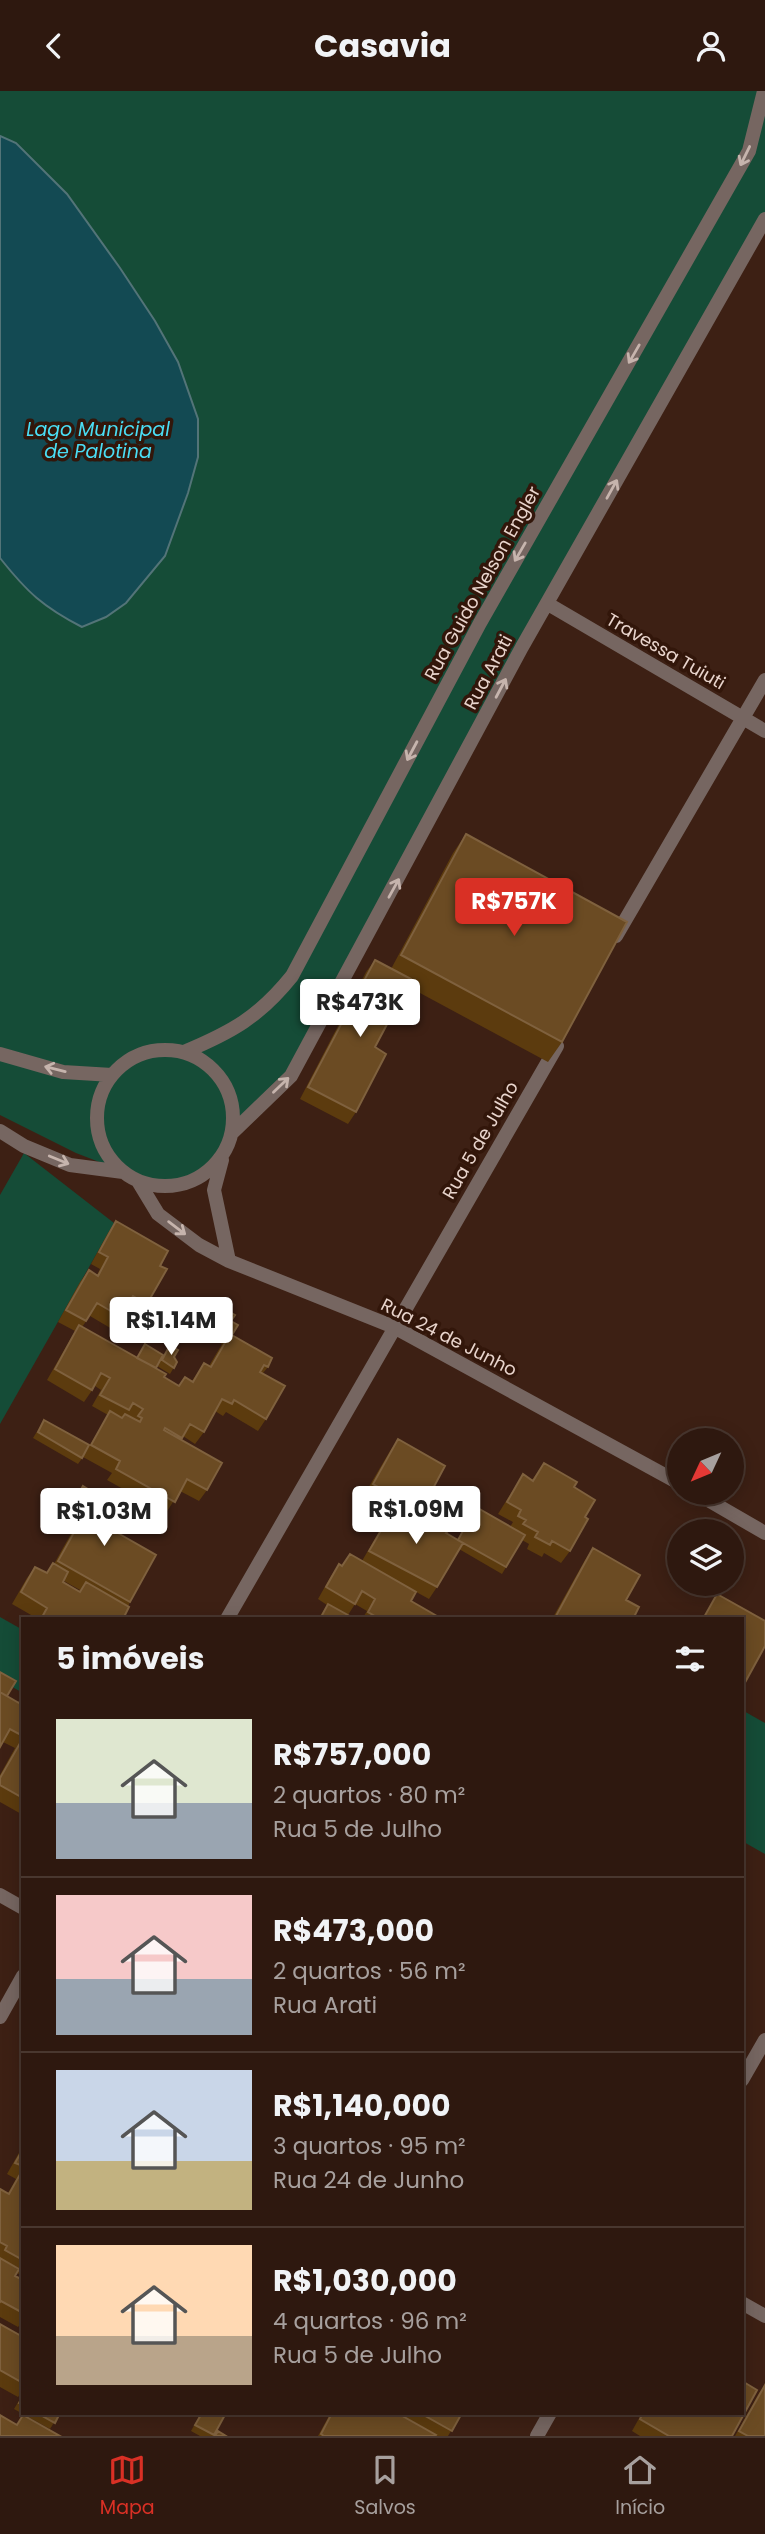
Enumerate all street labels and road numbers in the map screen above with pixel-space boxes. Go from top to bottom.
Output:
street label: Rua Guido Nelson Engler [418,481,546,685]
street label: Travessa Tuiuti [602,607,730,695]
street label: Rua Arati [458,630,518,714]
street label: Rua 5 de Julho [436,1076,524,1204]
street label: Rua 24 de Junho [377,1292,521,1382]

